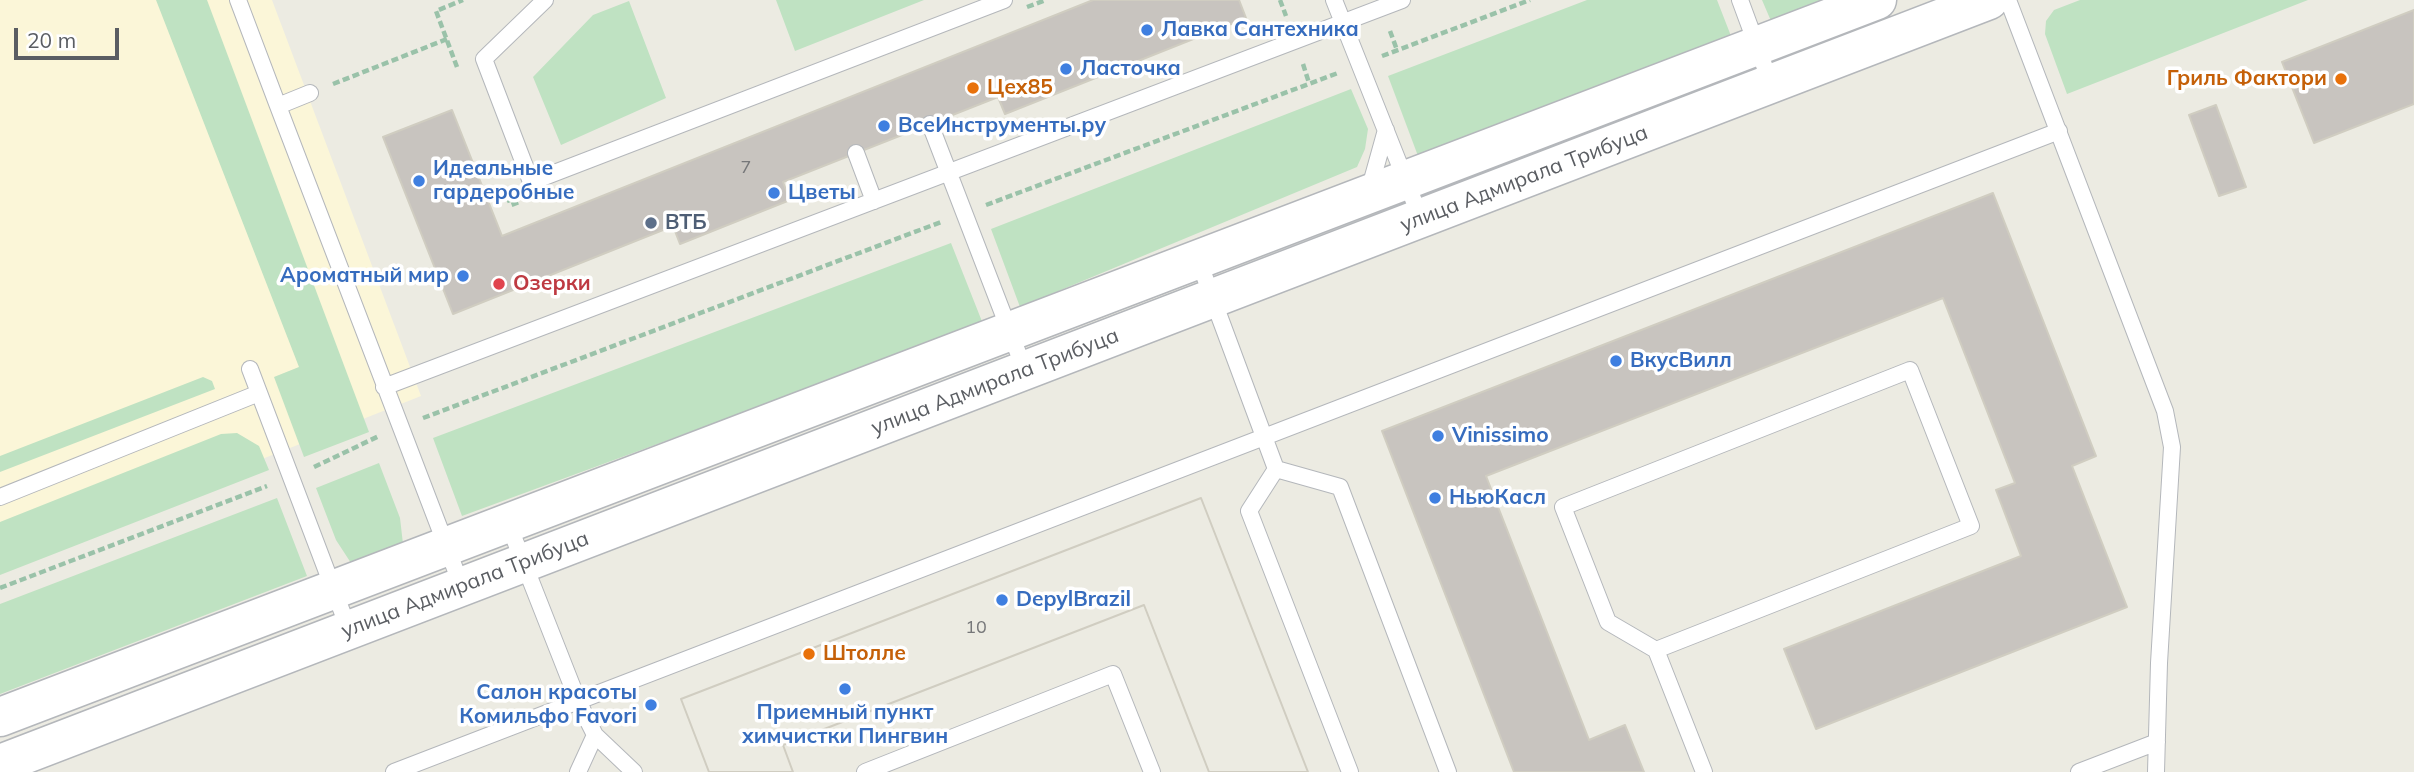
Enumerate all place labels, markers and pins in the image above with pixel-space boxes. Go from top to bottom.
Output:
place label: Лавка Сантехника [1161,17,1359,43]
marker: Лавка Сантехника [1139,22,1155,38]
place label: Ласточка [1080,56,1181,82]
marker: Ласточка [1058,61,1074,77]
place label: Гриль Фактори [2167,66,2327,92]
marker: Гриль Фактори [2333,71,2349,87]
place label: Цех85 [987,75,1053,101]
marker: Цех85 [965,80,981,96]
place label: ВсеИнструменты.ру [898,113,1106,139]
marker: ВсеИнструменты.ру [876,118,892,134]
place label: Идеальные гардеробные [433,156,575,206]
marker: Идеальные гардеробные [411,173,427,189]
place label: Цветы [788,180,856,206]
marker: Цветы [766,185,782,201]
place label: ВТБ [665,210,707,236]
marker: ВТБ [643,215,659,231]
place label: Ароматный мир [280,263,449,289]
marker: Ароматный мир [455,268,471,284]
place label: Озерки [513,271,591,297]
marker: Озерки [491,276,507,292]
place label: ВкусВилл [1630,348,1732,374]
marker: ВкусВилл [1608,353,1624,369]
place label: Vinissimo [1452,423,1549,449]
marker: Vinissimo [1430,428,1446,444]
place label: НьюКасл [1449,485,1546,511]
marker: НьюКасл [1427,490,1443,506]
place label: DepylBrazil [1016,587,1131,613]
marker: DepylBrazil [994,592,1010,608]
place label: Штолле [823,641,906,667]
marker: Штолле [801,646,817,662]
place label: Салон красоты Комильфо Favori [459,680,637,730]
marker: Приемный пункт химчистки Пингвин [837,681,853,697]
marker: Салон красоты Комильфо Favori [643,697,659,713]
place label: Приемный пункт химчистки Пингвин [742,700,948,750]

